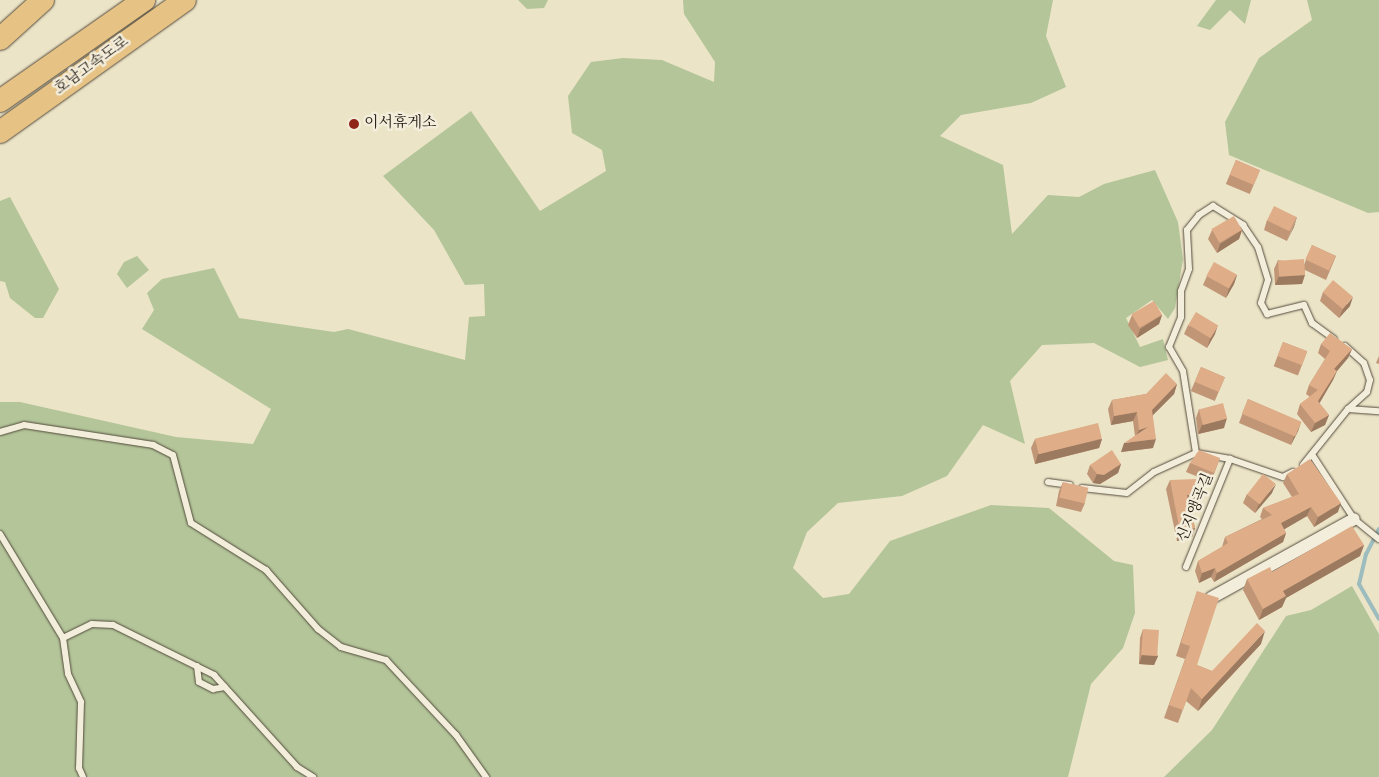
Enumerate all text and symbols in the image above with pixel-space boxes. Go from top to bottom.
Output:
street label: 호남고속도로 [52,33,132,99]
place label: 이서휴게소 [364,115,436,133]
marker: 이서휴게소 [348,118,360,130]
street label: 신지앵곡길 [1174,471,1218,545]

